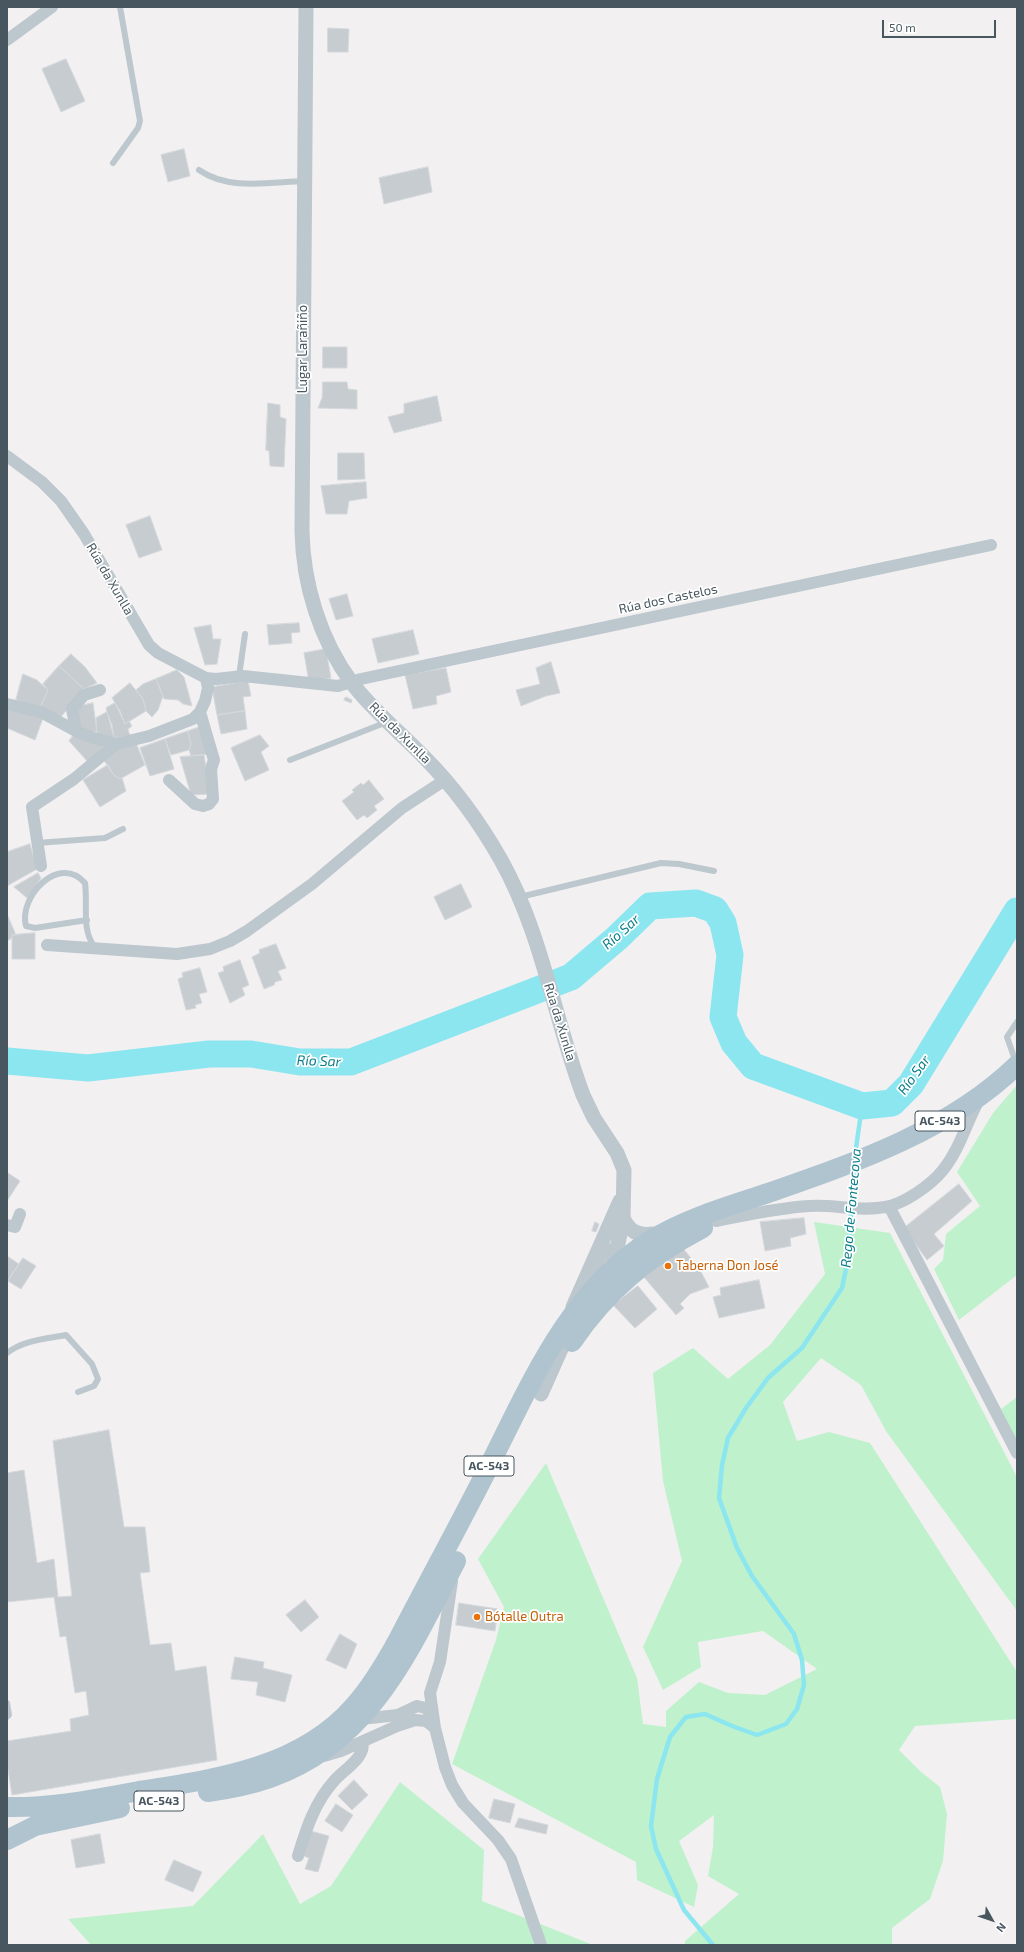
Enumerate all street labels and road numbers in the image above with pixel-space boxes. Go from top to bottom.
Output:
street label: Lugar Larañiño [295,305,311,393]
street label: Rúa da Xunlla [83,540,137,618]
street label: Rúa dos Castelos [617,581,719,617]
street label: Rúa da Xunlla [366,699,434,767]
street label: Rúa da Xunlla [541,981,579,1063]
road number: AC-543 [915,1111,965,1131]
road number: AC-543 [464,1456,514,1476]
road number: AC-543 [134,1791,184,1811]

